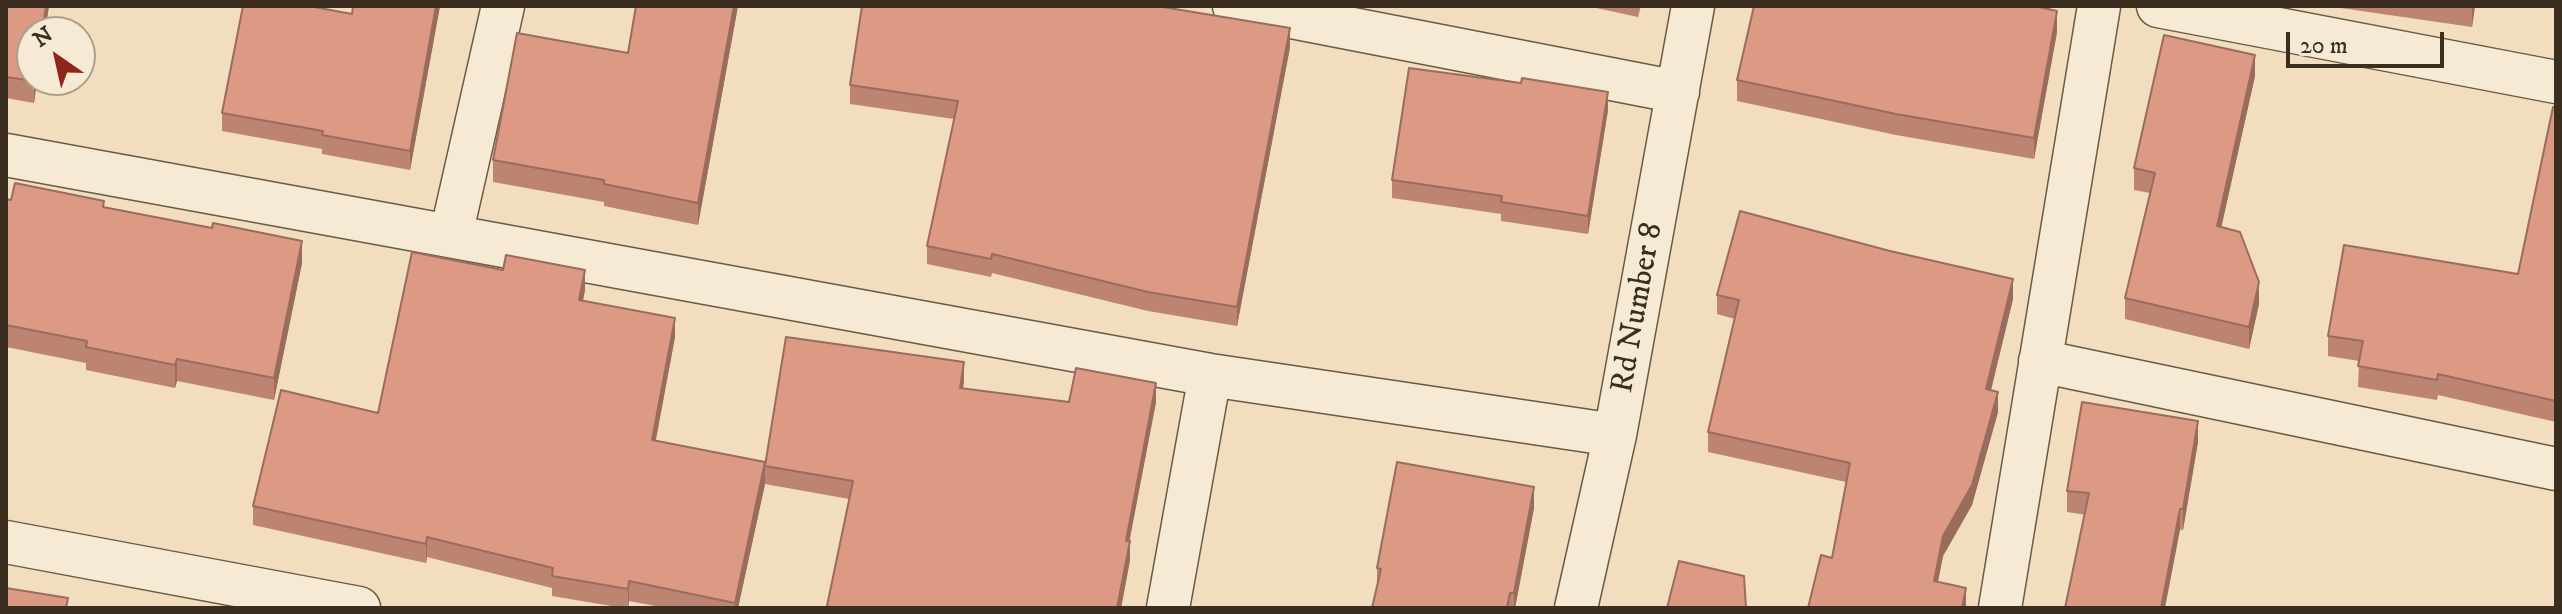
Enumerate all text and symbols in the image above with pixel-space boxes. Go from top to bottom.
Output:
north arrow [16,16,96,96]
scale bar [2290,16,2448,66]
text: N [28,21,58,54]
text: 20 m [2300,31,2348,61]
street label: Rd Number 8 [1605,220,1673,396]

